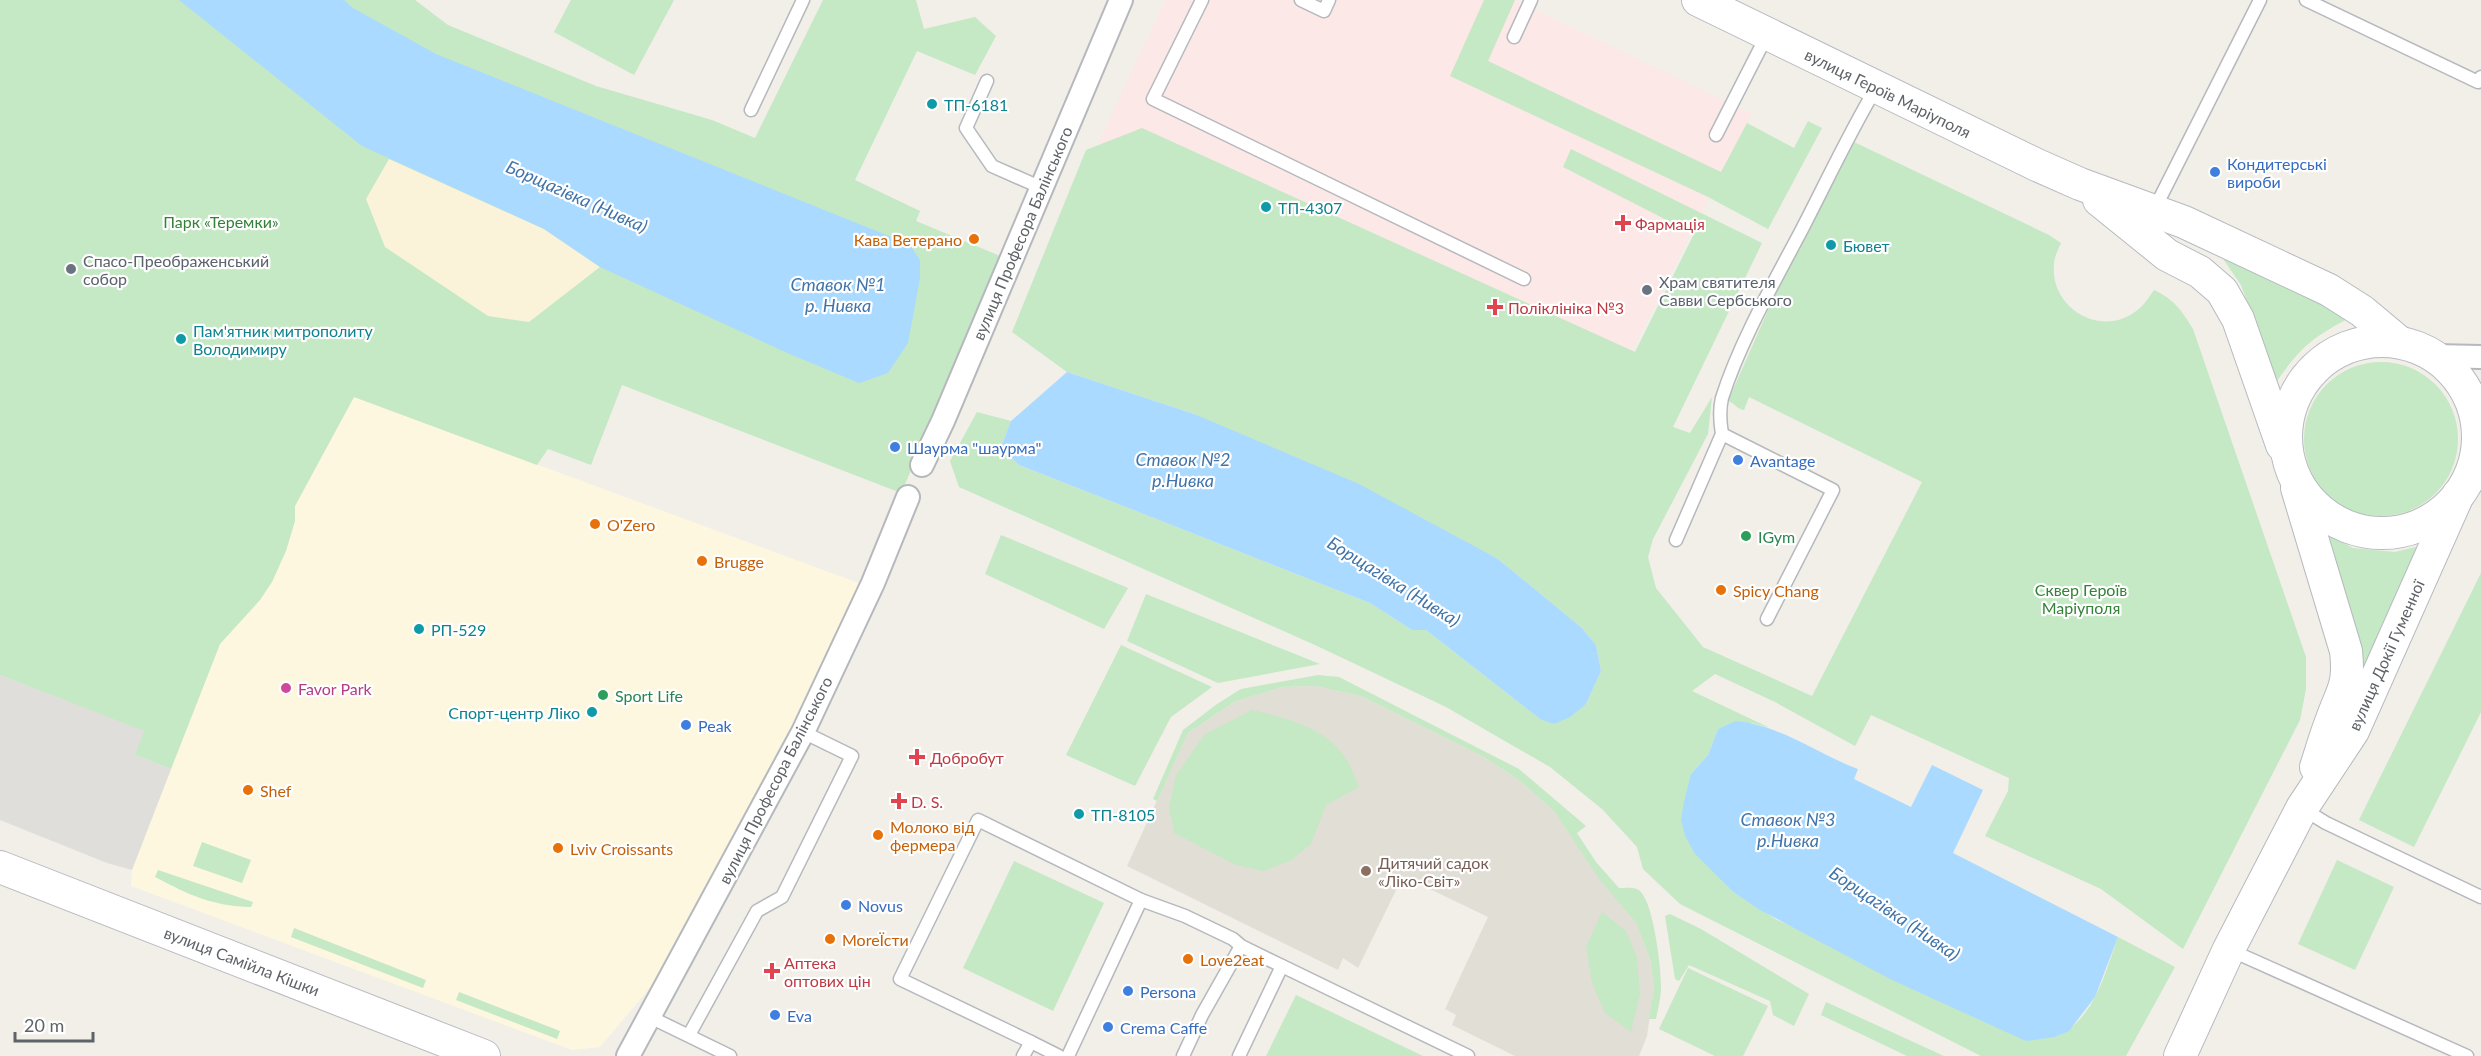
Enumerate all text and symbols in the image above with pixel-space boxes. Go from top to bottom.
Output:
street label: вулиця Героїв Маріуполя [1802,44,1974,142]
place label: ТП-6181 [944,95,1008,114]
marker: ТП-6181 [925,97,939,111]
street label: вулиця Професора Балінського [968,123,1076,343]
place label: Кондитерські вироби [2227,154,2327,191]
water label: Борщагівка (Нивка) [503,155,651,237]
marker: Кондитерські вироби [2208,165,2222,179]
place label: ТП-4307 [1278,198,1342,217]
marker: ТП-4307 [1259,200,1273,214]
park label: Парк «Теремки» [163,212,279,231]
place label: Фармація [1635,214,1705,233]
marker: Фармація [1616,216,1630,230]
place label: Кава Ветерано [854,230,962,249]
marker: Кава Ветерано [967,232,981,246]
place label: Бювет [1843,236,1890,255]
marker: Бювет [1824,238,1838,252]
place label: Спасо-Преображенський собор [83,251,269,288]
marker: Спасо-Преображенський собор [64,262,78,276]
place label: Храм святителя Савви Сербського [1659,272,1792,309]
water label: Ставок №1 р. Нивка [790,273,886,316]
marker: Храм святителя Савви Сербського [1640,283,1654,297]
marker: Поліклініка №3 [1486,298,1504,316]
place label: Поліклініка №3 [1508,298,1624,317]
place label: Пам'ятник митрополиту Володимиру [193,321,374,358]
marker: Пам'ятник митрополиту Володимиру [174,332,188,346]
place label: Шаурма "шаурма" [907,438,1041,457]
marker: Шаурма "шаурма" [888,440,902,454]
water label: Ставок №2 р.Нивка [1135,448,1231,491]
place label: Avantage [1750,451,1815,470]
marker: Avantage [1731,453,1745,467]
place label: O'Zero [607,515,655,534]
marker: O'Zero [588,517,602,531]
place label: IGym [1758,527,1795,546]
marker: IGym [1739,529,1753,543]
water label: Борщагівка (Нивка) [1324,531,1464,631]
place label: Brugge [714,552,764,571]
marker: Brugge [695,554,709,568]
street label: вулиця Докії Гуменної [2344,576,2428,733]
park label: Сквер Героїв Маріуполя [2035,580,2127,617]
place label: Spicy Chang [1733,581,1819,600]
marker: Spicy Chang [1714,583,1728,597]
place label: РП-529 [431,620,486,639]
marker: РП-529 [412,622,426,636]
street label: вулиця Професора Балінського [714,673,836,887]
place label: Favor Park [298,679,373,698]
marker: Favor Park [279,681,293,695]
place label: Sport Life [615,686,683,705]
marker: Sport Life [596,688,610,702]
place label: Спорт-центр Ліко [448,703,580,722]
marker: Спорт-центр Ліко [585,705,599,719]
place label: Peak [698,716,733,735]
marker: Peak [679,718,693,732]
marker: Добробут [908,748,926,766]
place label: Добробут [930,748,1004,767]
place label: Shef [260,781,292,800]
marker: Shef [241,783,255,797]
place label: D. S. [911,792,943,811]
marker: D. S. [892,794,906,808]
place label: ТП-8105 [1091,805,1155,824]
marker: ТП-8105 [1072,807,1086,821]
water label: Ставок №3 р.Нивка [1740,808,1836,851]
place label: Молоко від фермера [890,817,975,854]
marker: Молоко від фермера [871,828,885,842]
place label: Lviv Croissants [570,839,673,858]
marker: Lviv Croissants [551,841,565,855]
place label: Дитячий садок «Ліко-Світ» [1378,853,1489,890]
water label: Борщагівка (Нивка) [1826,861,1964,965]
marker: Дитячий садок «Ліко-Світ» [1359,864,1373,878]
place label: Novus [858,896,903,915]
marker: Novus [839,898,853,912]
street label: вулиця Самійла Кішки [162,923,322,999]
place label: MoreЇсти [842,930,909,949]
marker: MoreЇсти [823,932,837,946]
place label: Love2eat [1200,950,1265,969]
marker: Love2eat [1181,952,1195,966]
place label: Аптека оптових цін [784,953,871,990]
marker: Аптека оптових цін [765,964,779,978]
place label: Persona [1140,982,1196,1001]
marker: Persona [1121,984,1135,998]
scale bar [15,1005,93,1043]
place label: Eva [787,1006,812,1025]
marker: Eva [768,1008,782,1022]
text: 20 m [24,1014,64,1036]
place label: Crema Caffe [1120,1018,1207,1037]
marker: Crema Caffe [1101,1020,1115,1034]

